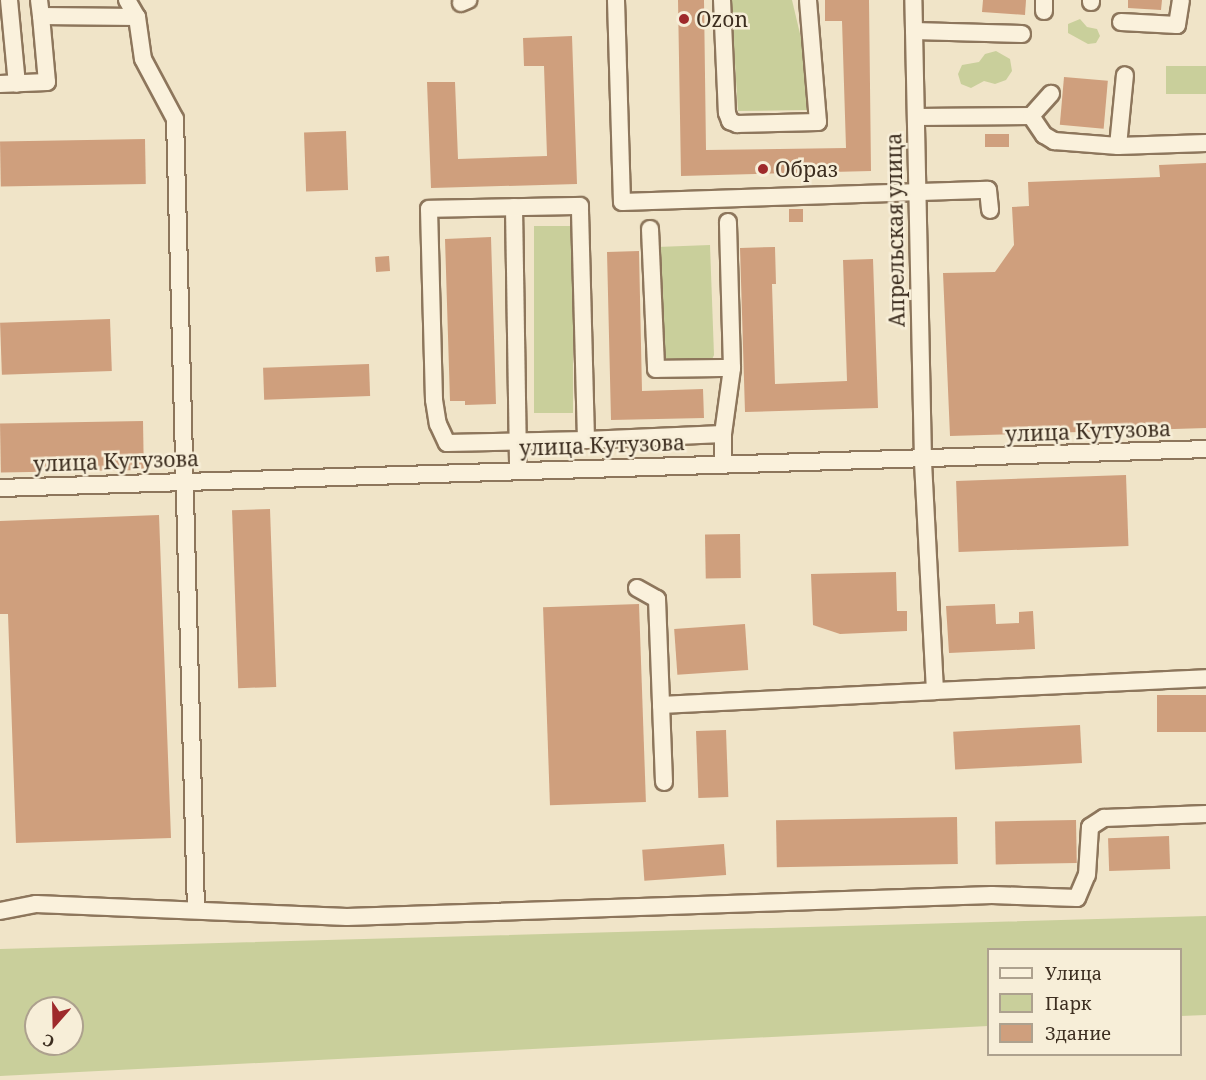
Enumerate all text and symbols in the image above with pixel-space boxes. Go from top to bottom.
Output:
place label: Ozon [696,6,748,32]
marker: Ozon [677,12,691,26]
street label: Апрельская улица [881,133,909,327]
place label: Образ [775,156,838,182]
marker: Образ [756,162,770,176]
street label: улица Кутузова [1005,416,1171,446]
street label: улица Кутузова [519,430,685,460]
street label: улица Кутузова [33,446,199,476]
legend [987,948,1182,1056]
text: Улица [1045,961,1102,985]
text: Парк [1045,991,1092,1015]
north arrow [24,996,84,1056]
text: Здание [1045,1021,1111,1045]
text: С [40,1029,57,1053]

